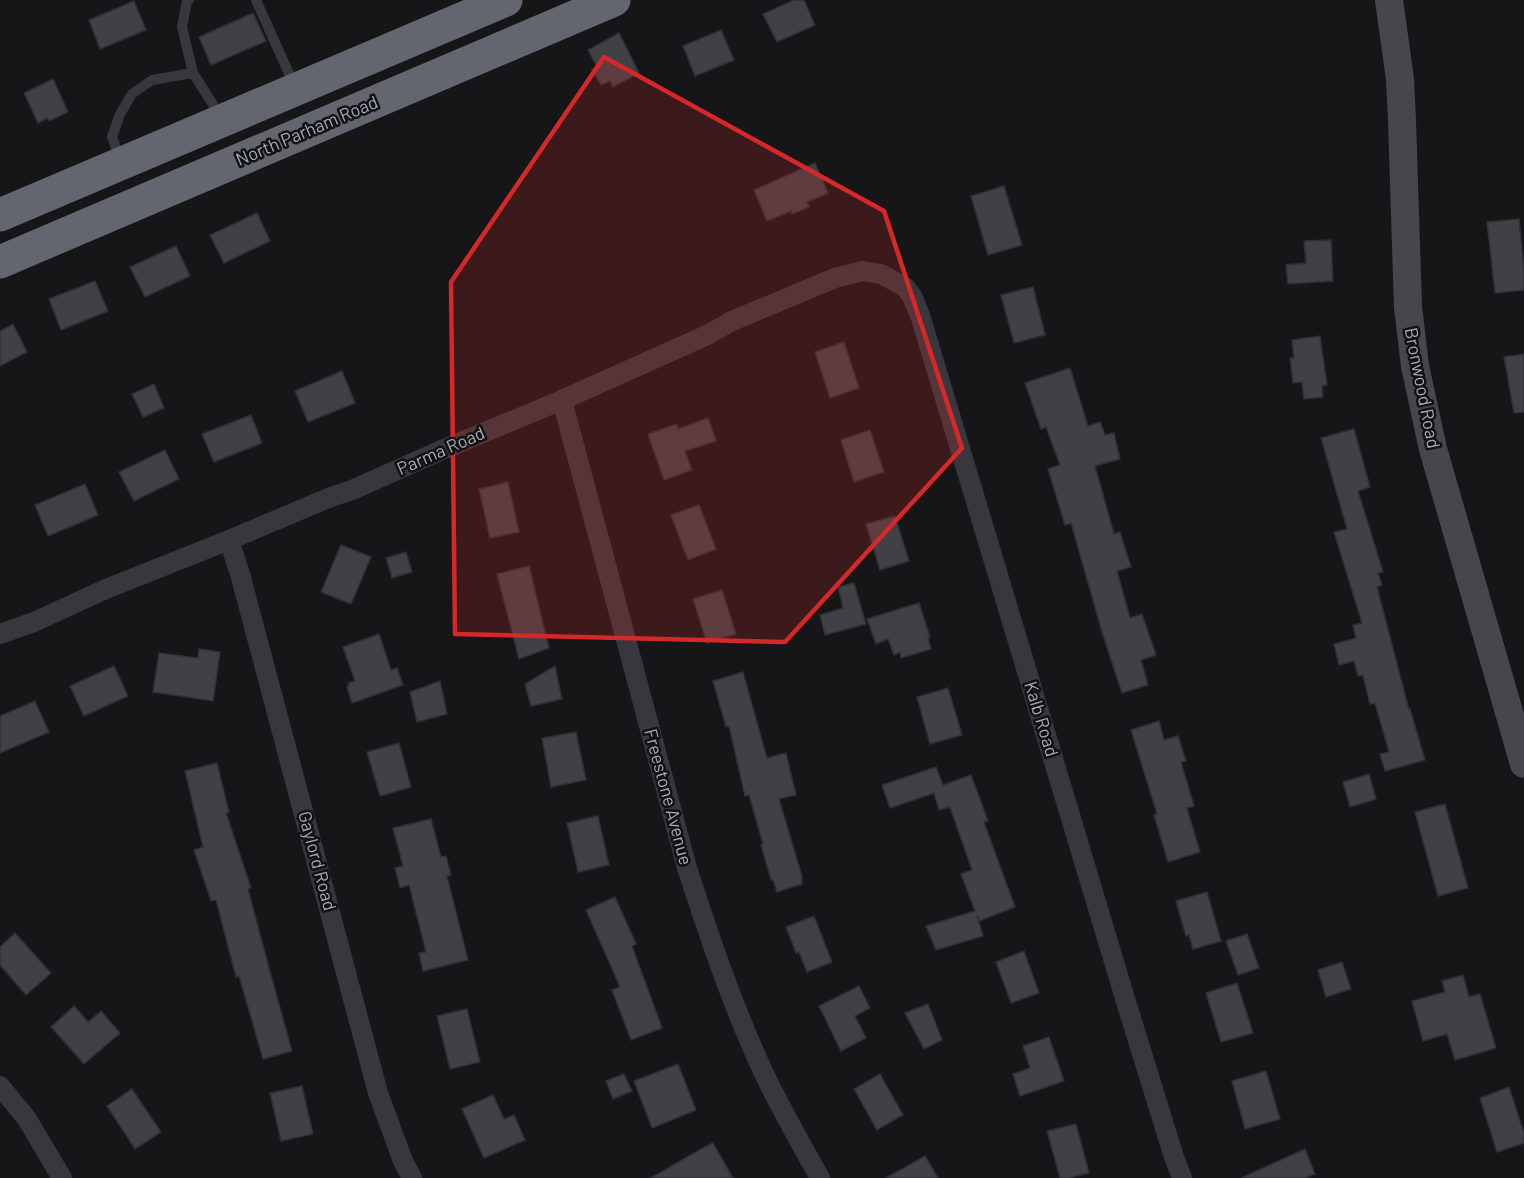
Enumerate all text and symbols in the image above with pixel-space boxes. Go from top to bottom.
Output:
street label: North Parham Road [232,90,381,170]
street label: Bronwood Road [1400,326,1445,450]
street label: Parma Road [393,421,488,479]
street label: Kalb Road [1020,678,1064,759]
street label: Freestone Avenue [640,726,698,867]
street label: Gaylord Road [294,809,342,913]

